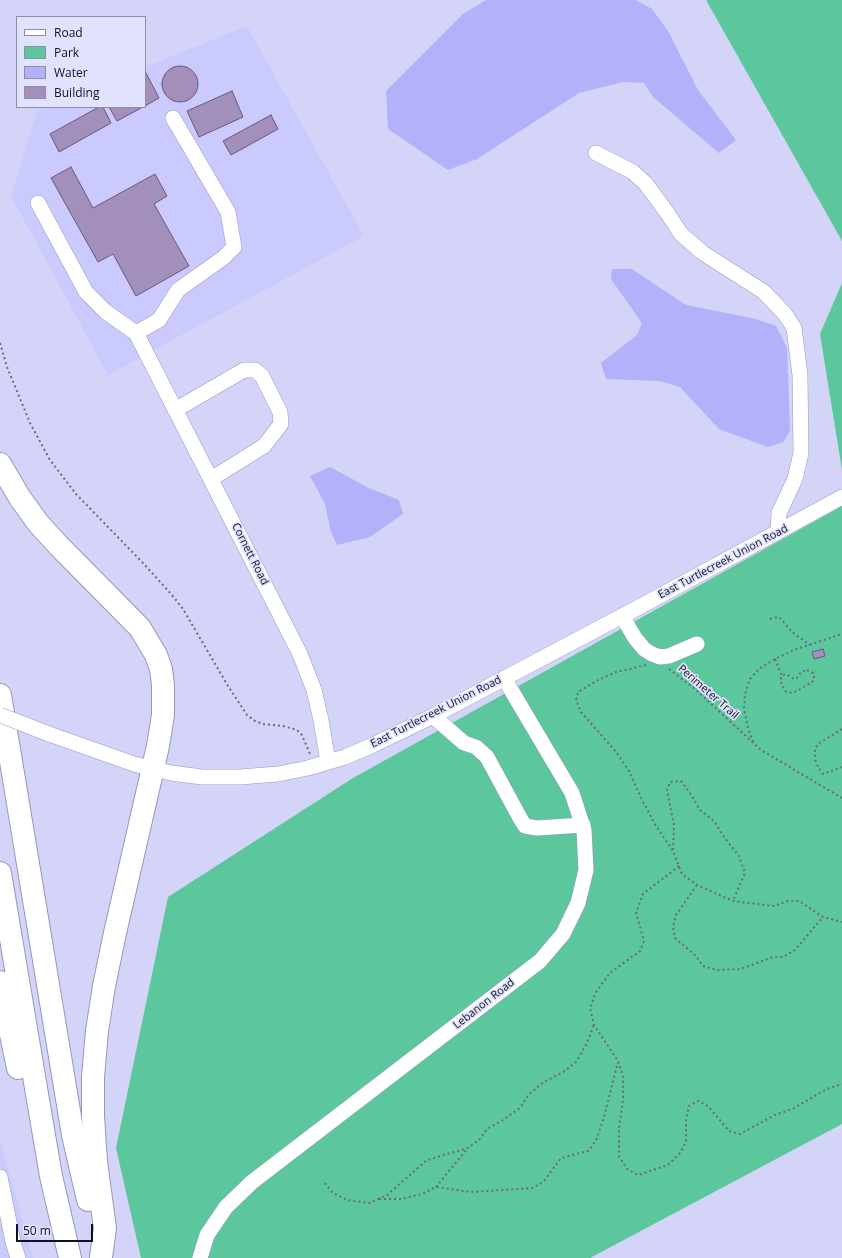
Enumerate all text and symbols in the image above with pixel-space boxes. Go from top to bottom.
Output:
legend [16,16,146,108]
text: Road [54,24,83,41]
text: Park [54,44,79,61]
text: Water [54,64,88,81]
text: Building [54,84,99,101]
street label: Cornett Road [229,521,271,587]
street label: East Turtlecreek Union Road [656,522,790,602]
street label: Perimeter Trail [675,662,741,722]
street label: East Turtlecreek Union Road [368,673,504,751]
street label: Lebanon Road [451,976,517,1032]
scale bar [18,1216,95,1242]
text: 50 m [23,1222,51,1239]

